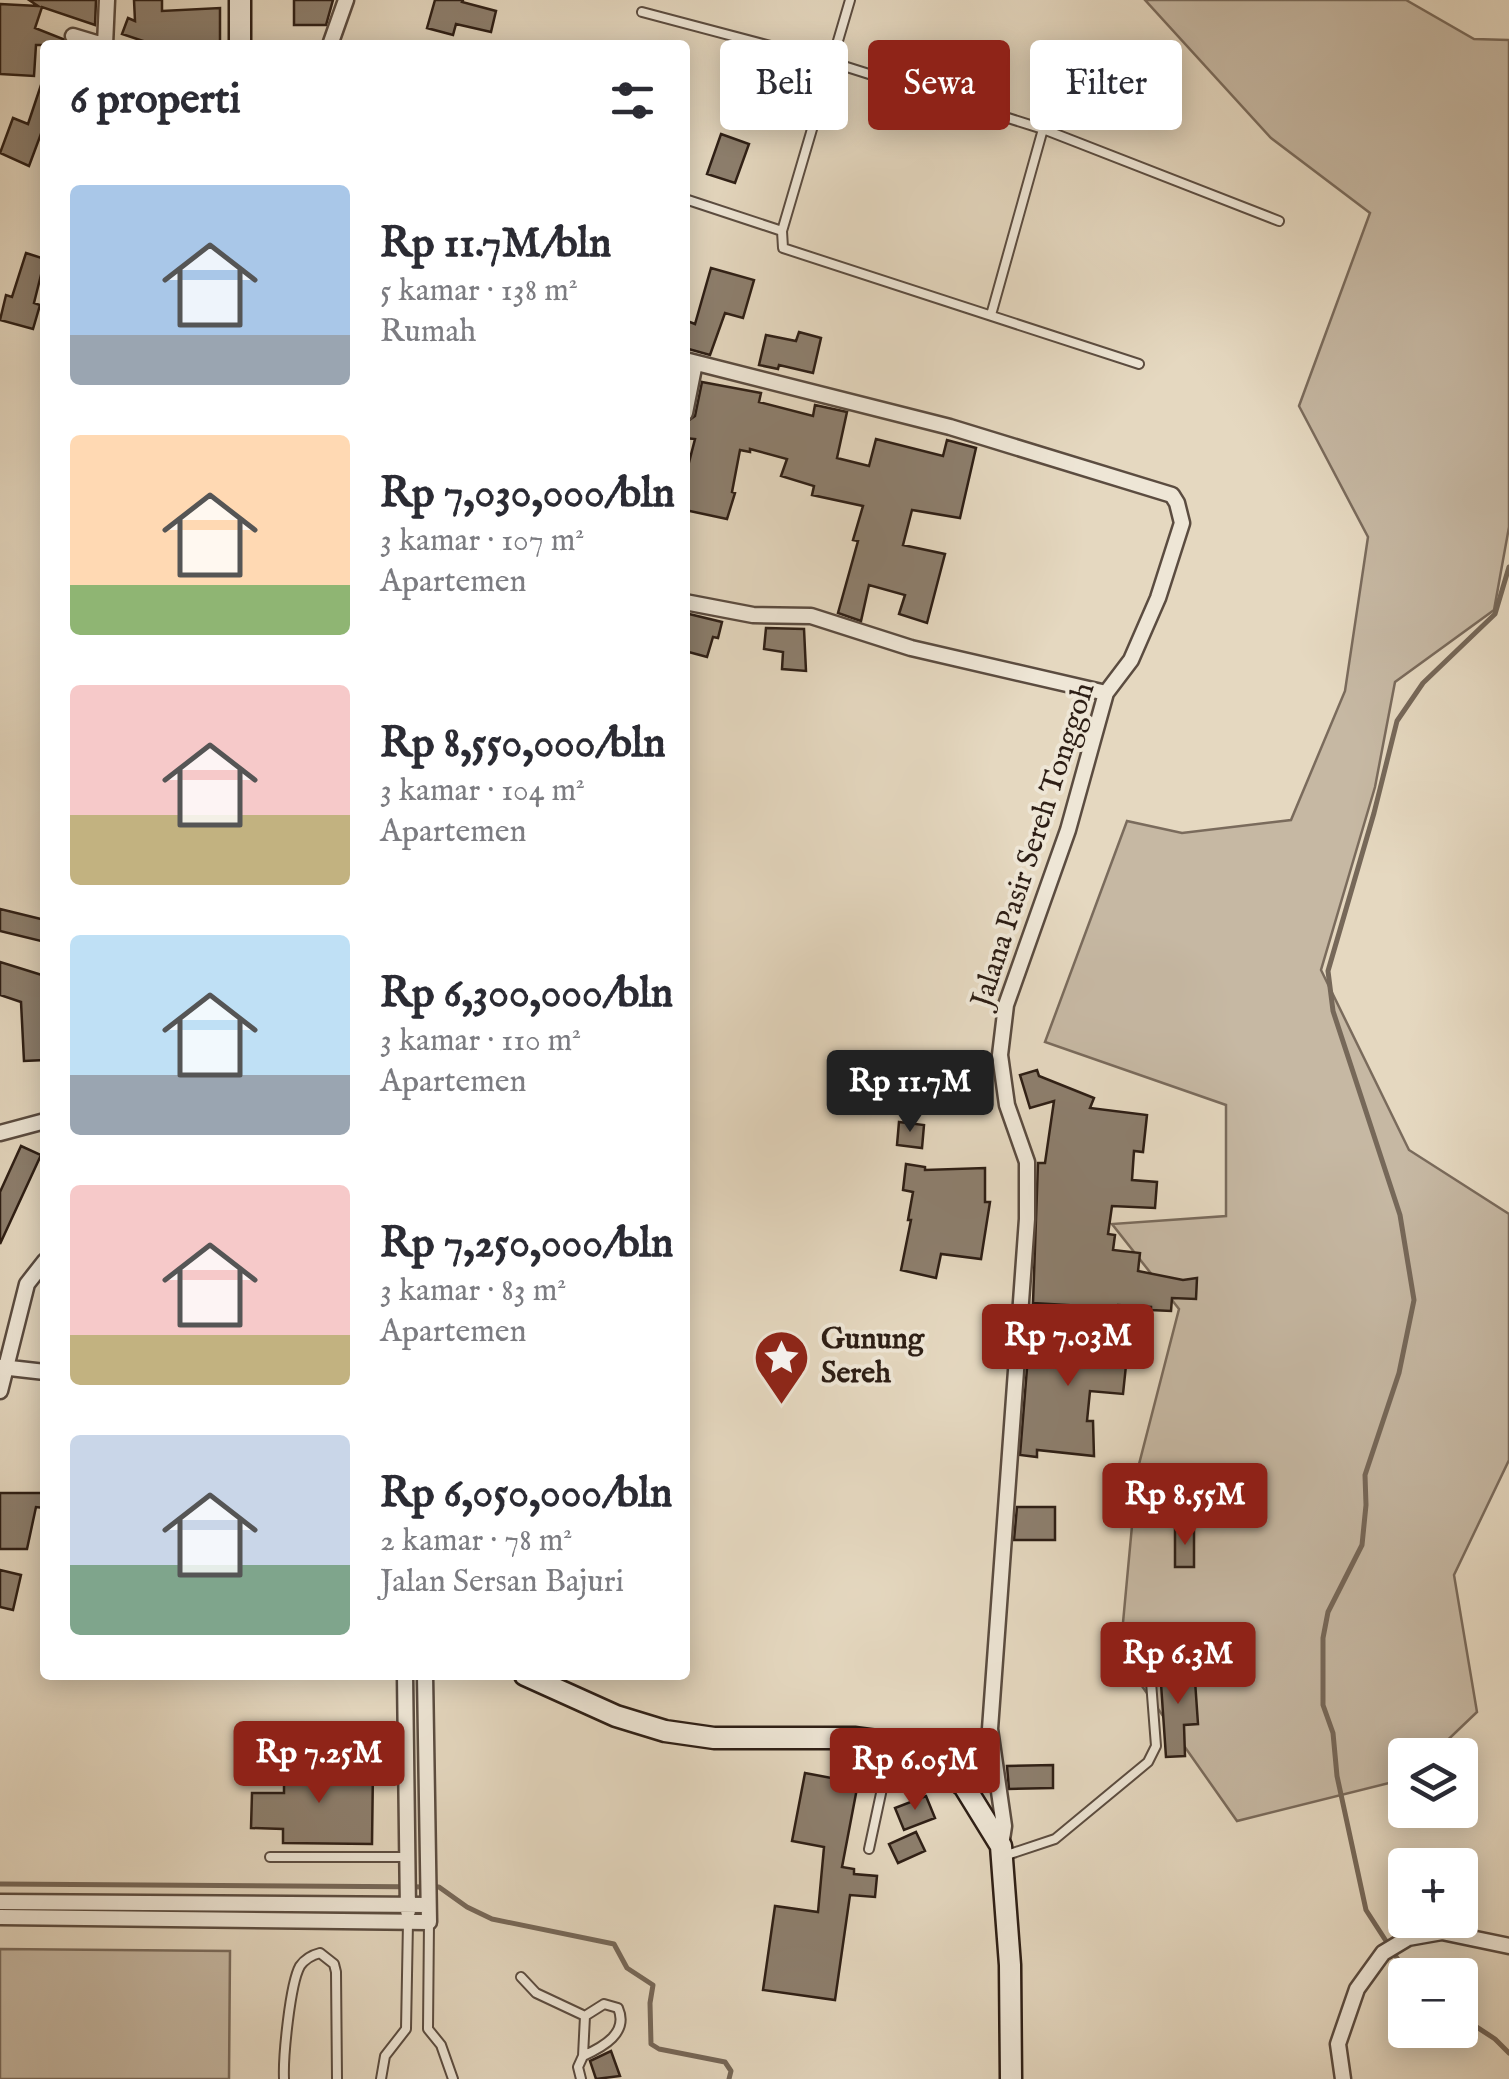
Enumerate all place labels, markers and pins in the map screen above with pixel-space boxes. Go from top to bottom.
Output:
pin: Rp 11.7M [807,1050,1013,1135]
pin: Rp 7.03M [965,1304,1171,1389]
place label: Gunung Sereh [821,1321,926,1393]
place icon: Gunung Sereh [752,1327,812,1406]
pin: Rp 8.55M [1082,1463,1288,1548]
pin: Rp 6.3M [1086,1622,1270,1707]
pin: Rp 7.25M [216,1721,422,1806]
pin: Rp 6.05M [812,1728,1018,1813]

